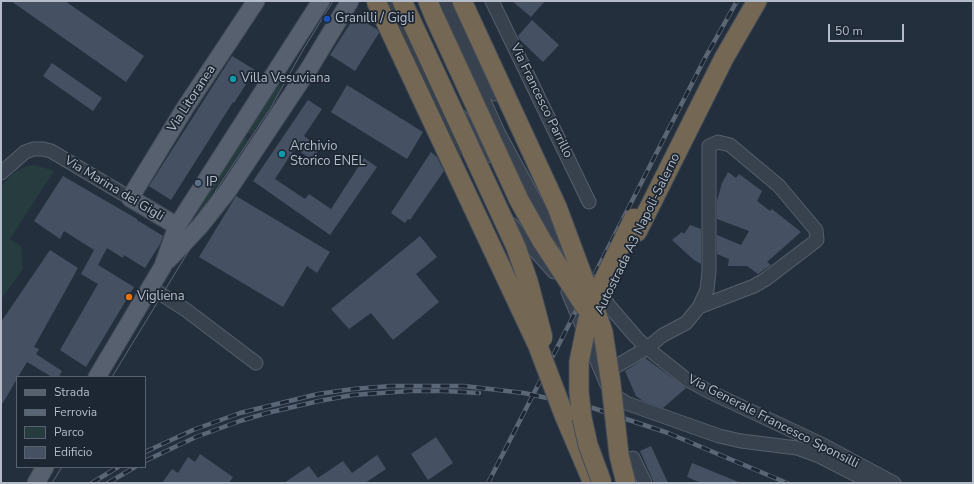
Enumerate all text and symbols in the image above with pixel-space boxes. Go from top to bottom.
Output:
place label: Granilli / Gigli [335,11,414,27]
marker: Granilli / Gigli [322,14,332,24]
scale bar [830,16,906,42]
text: 50 m [835,23,863,39]
street label: Via Francesco Parrillo [506,41,576,161]
street label: Via Litoranea [165,63,219,135]
place label: Villa Vesuviana [241,71,330,87]
marker: Villa Vesuviana [228,74,238,84]
place label: Archivio Storico ENEL [290,139,366,170]
marker: Archivio Storico ENEL [277,149,287,159]
street label: Autostrada A3 Napoli-Salerno [592,151,684,317]
street label: Via Marina dei Gigli [61,153,167,225]
place label: IP [206,175,218,191]
marker: IP [193,178,203,188]
place label: Vigliena [137,289,185,305]
marker: Vigliena [124,292,134,302]
street label: Via Generale Francesco Sponsilli [685,372,861,472]
legend [16,376,146,468]
text: Strada [54,384,90,400]
text: Ferrovia [54,404,97,420]
text: Parco [54,424,84,440]
text: Edificio [54,444,92,460]

